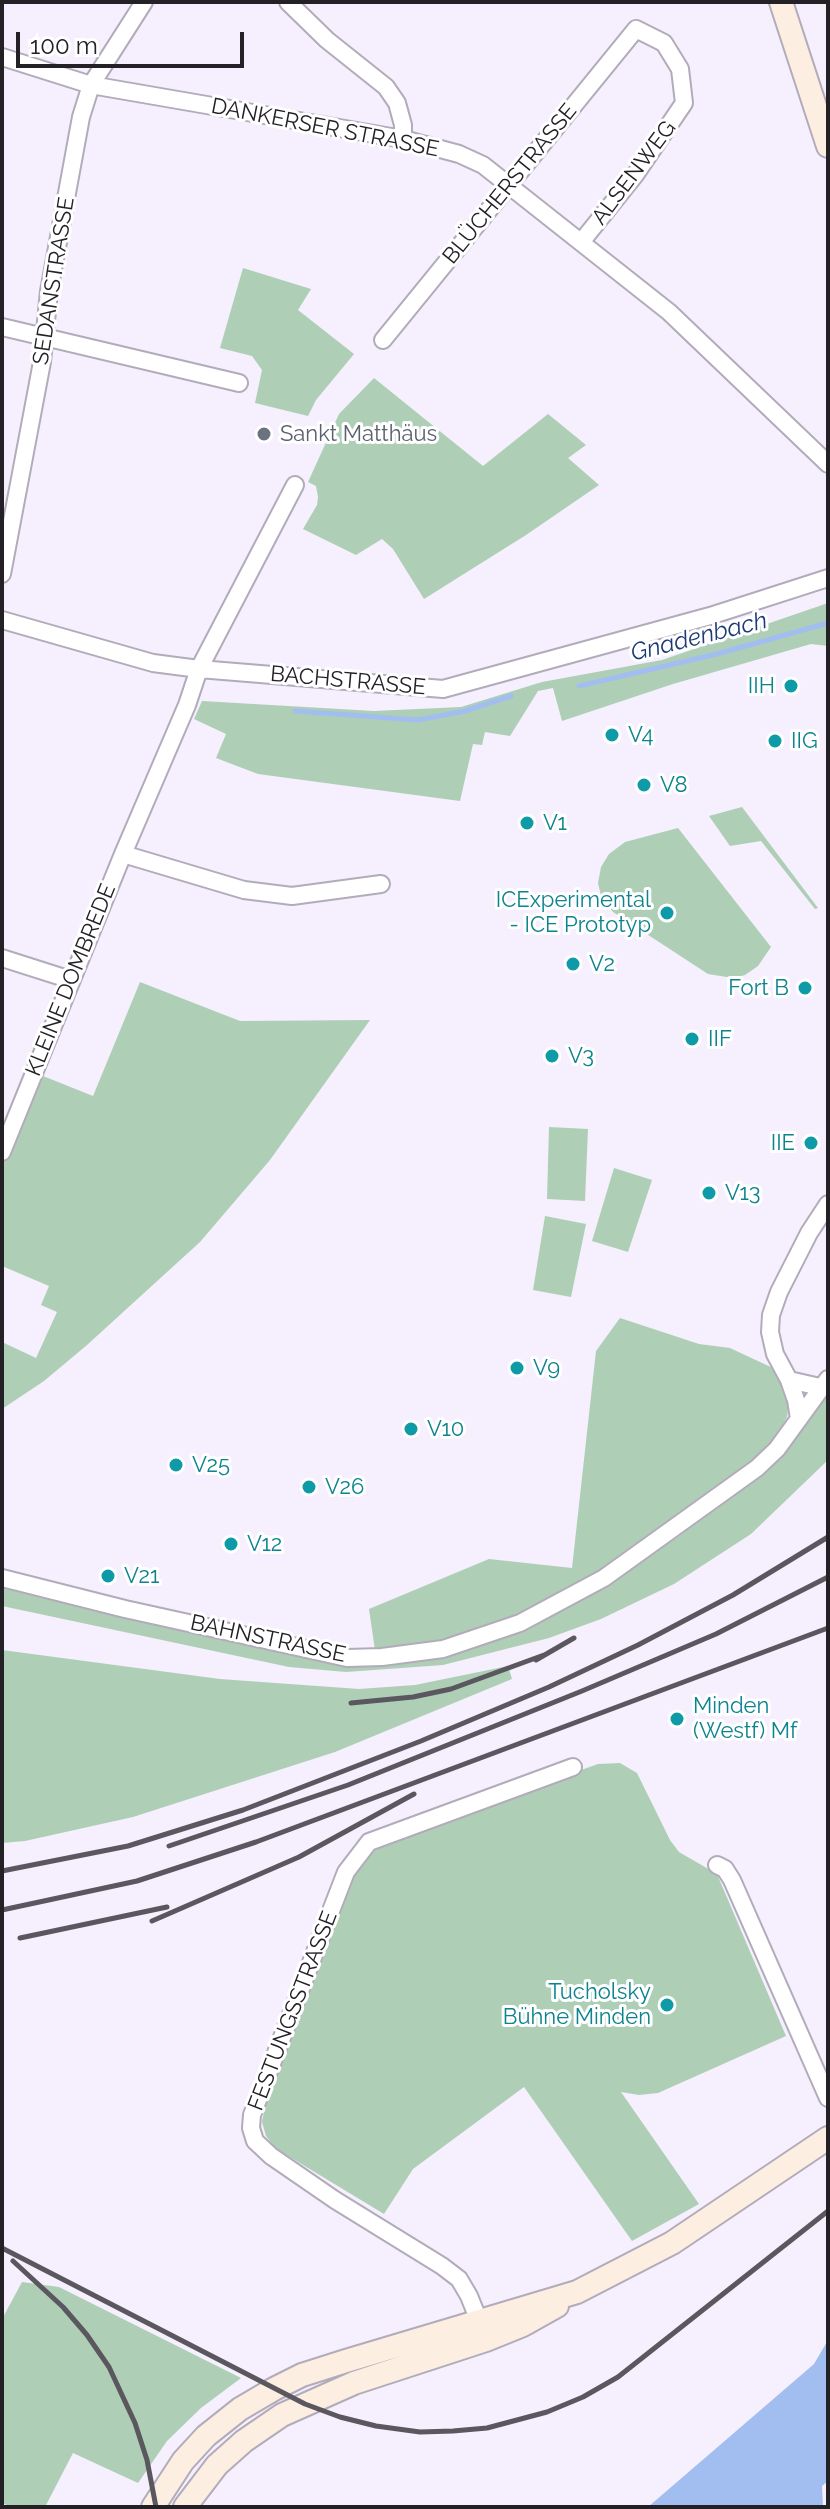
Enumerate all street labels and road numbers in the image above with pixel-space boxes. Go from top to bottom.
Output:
street label: DANKERSER STRASSE [209,93,441,163]
street label: BLÜCHERSTRASSE [437,99,583,269]
street label: ALSENWEG [586,116,682,230]
street label: SEDANSTRASSE [28,195,80,367]
street label: BACHSTRASSE [269,661,427,701]
street label: KLEINE DOMBREDE [20,880,122,1080]
street label: BAHNSTRASSE [188,1610,348,1668]
street label: FESTUNGSSTRASSE [243,1908,343,2114]

